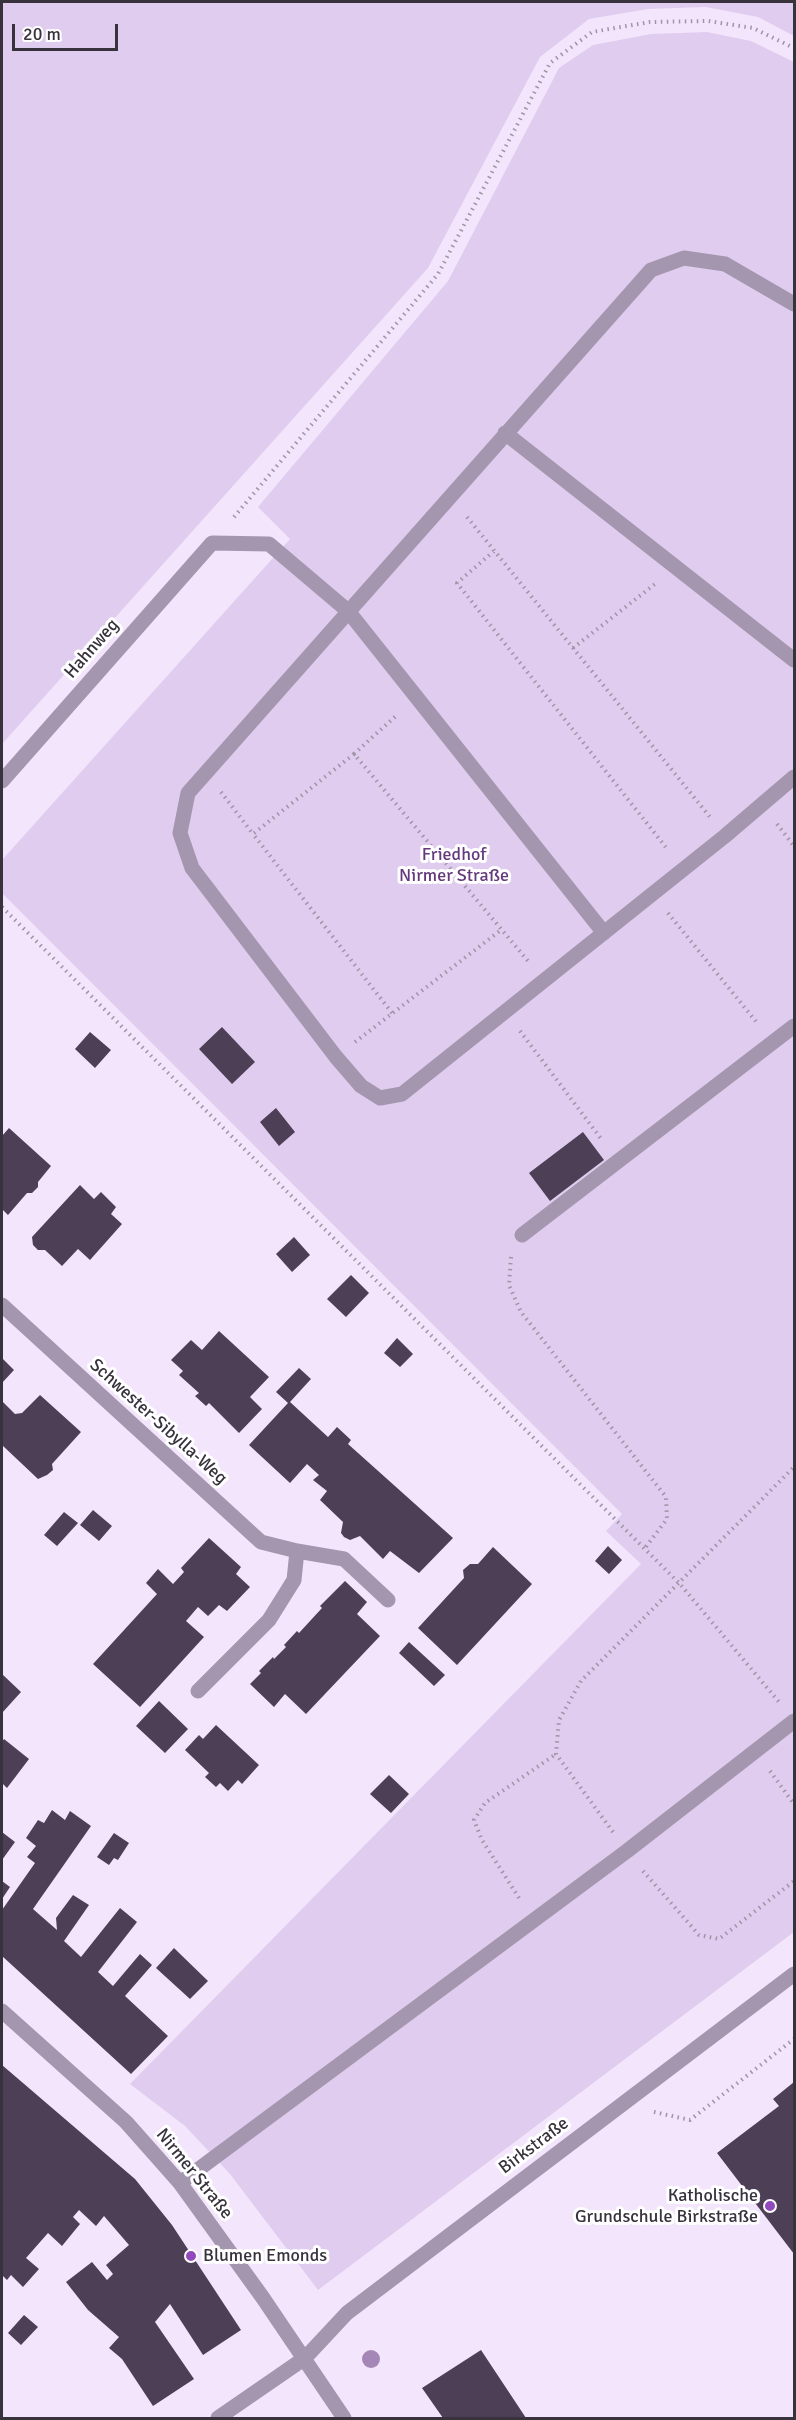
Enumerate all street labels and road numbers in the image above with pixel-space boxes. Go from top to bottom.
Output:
street label: Hahnweg [60,615,124,683]
street label: Schwester-Sibylla-Weg [85,1355,231,1489]
street label: Birkstraße [495,2113,573,2179]
street label: Nirmer Straße [151,2125,237,2223]

